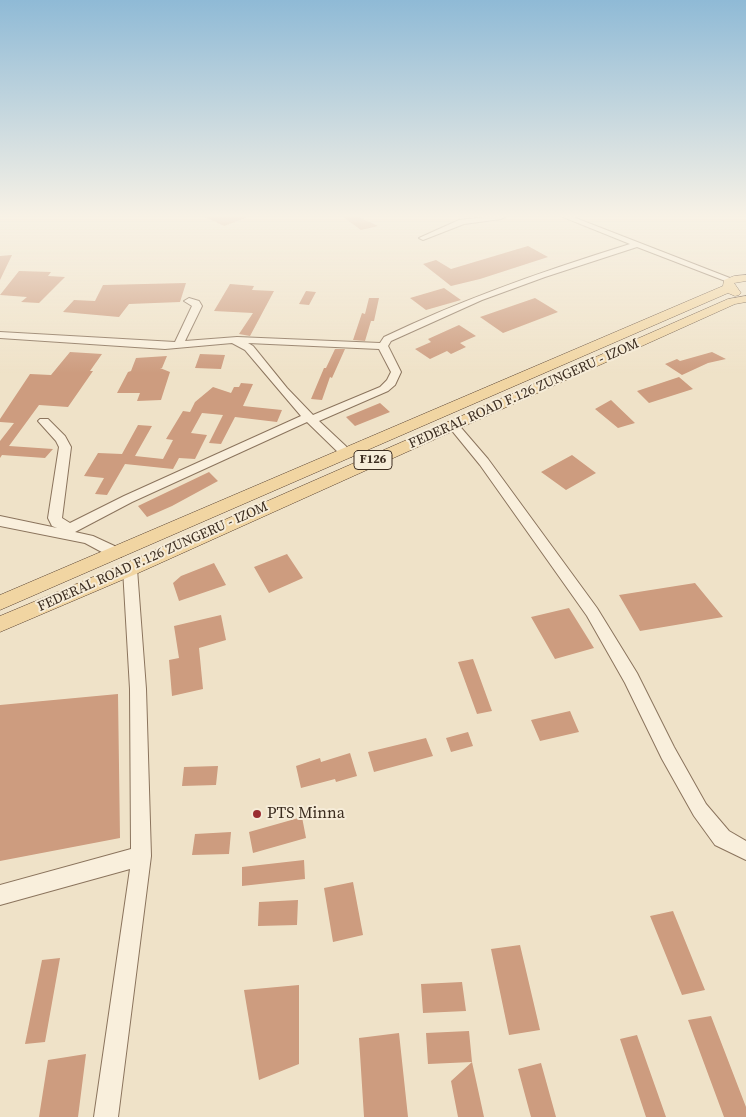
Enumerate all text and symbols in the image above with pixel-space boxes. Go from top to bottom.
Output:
street label: FEDERAL ROAD F.126 ZUNGERU - IZOM [406,335,642,453]
road number: F126 [354,450,392,470]
street label: FEDERAL ROAD F.126 ZUNGERU - IZOM [35,498,271,616]
place label: PTS Minna [267,804,345,824]
marker: PTS Minna [251,808,263,820]

